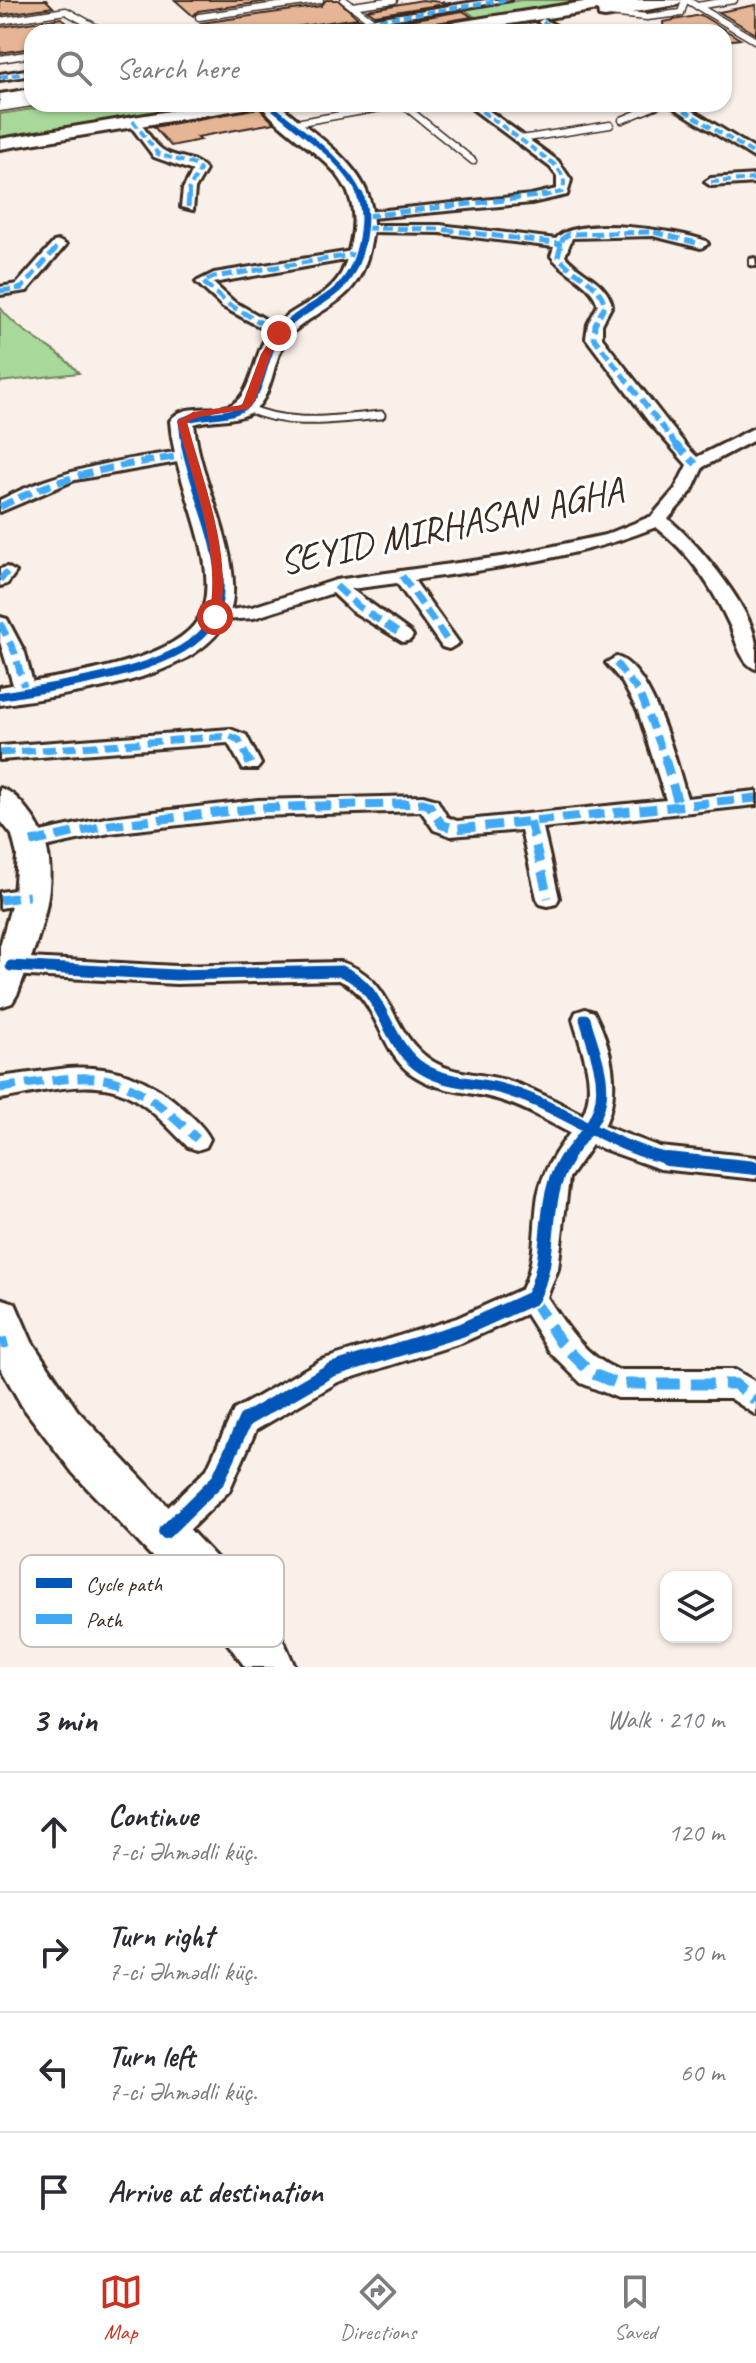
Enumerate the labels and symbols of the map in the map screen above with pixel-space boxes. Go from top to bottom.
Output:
route end [261,315,297,351]
street label: SEYID MIRHASAN AGHA [275,466,629,585]
route start [197,599,233,635]
legend [20,1555,284,1647]
text: Cycle path [86,1570,163,1598]
text: Path [86,1606,123,1634]

